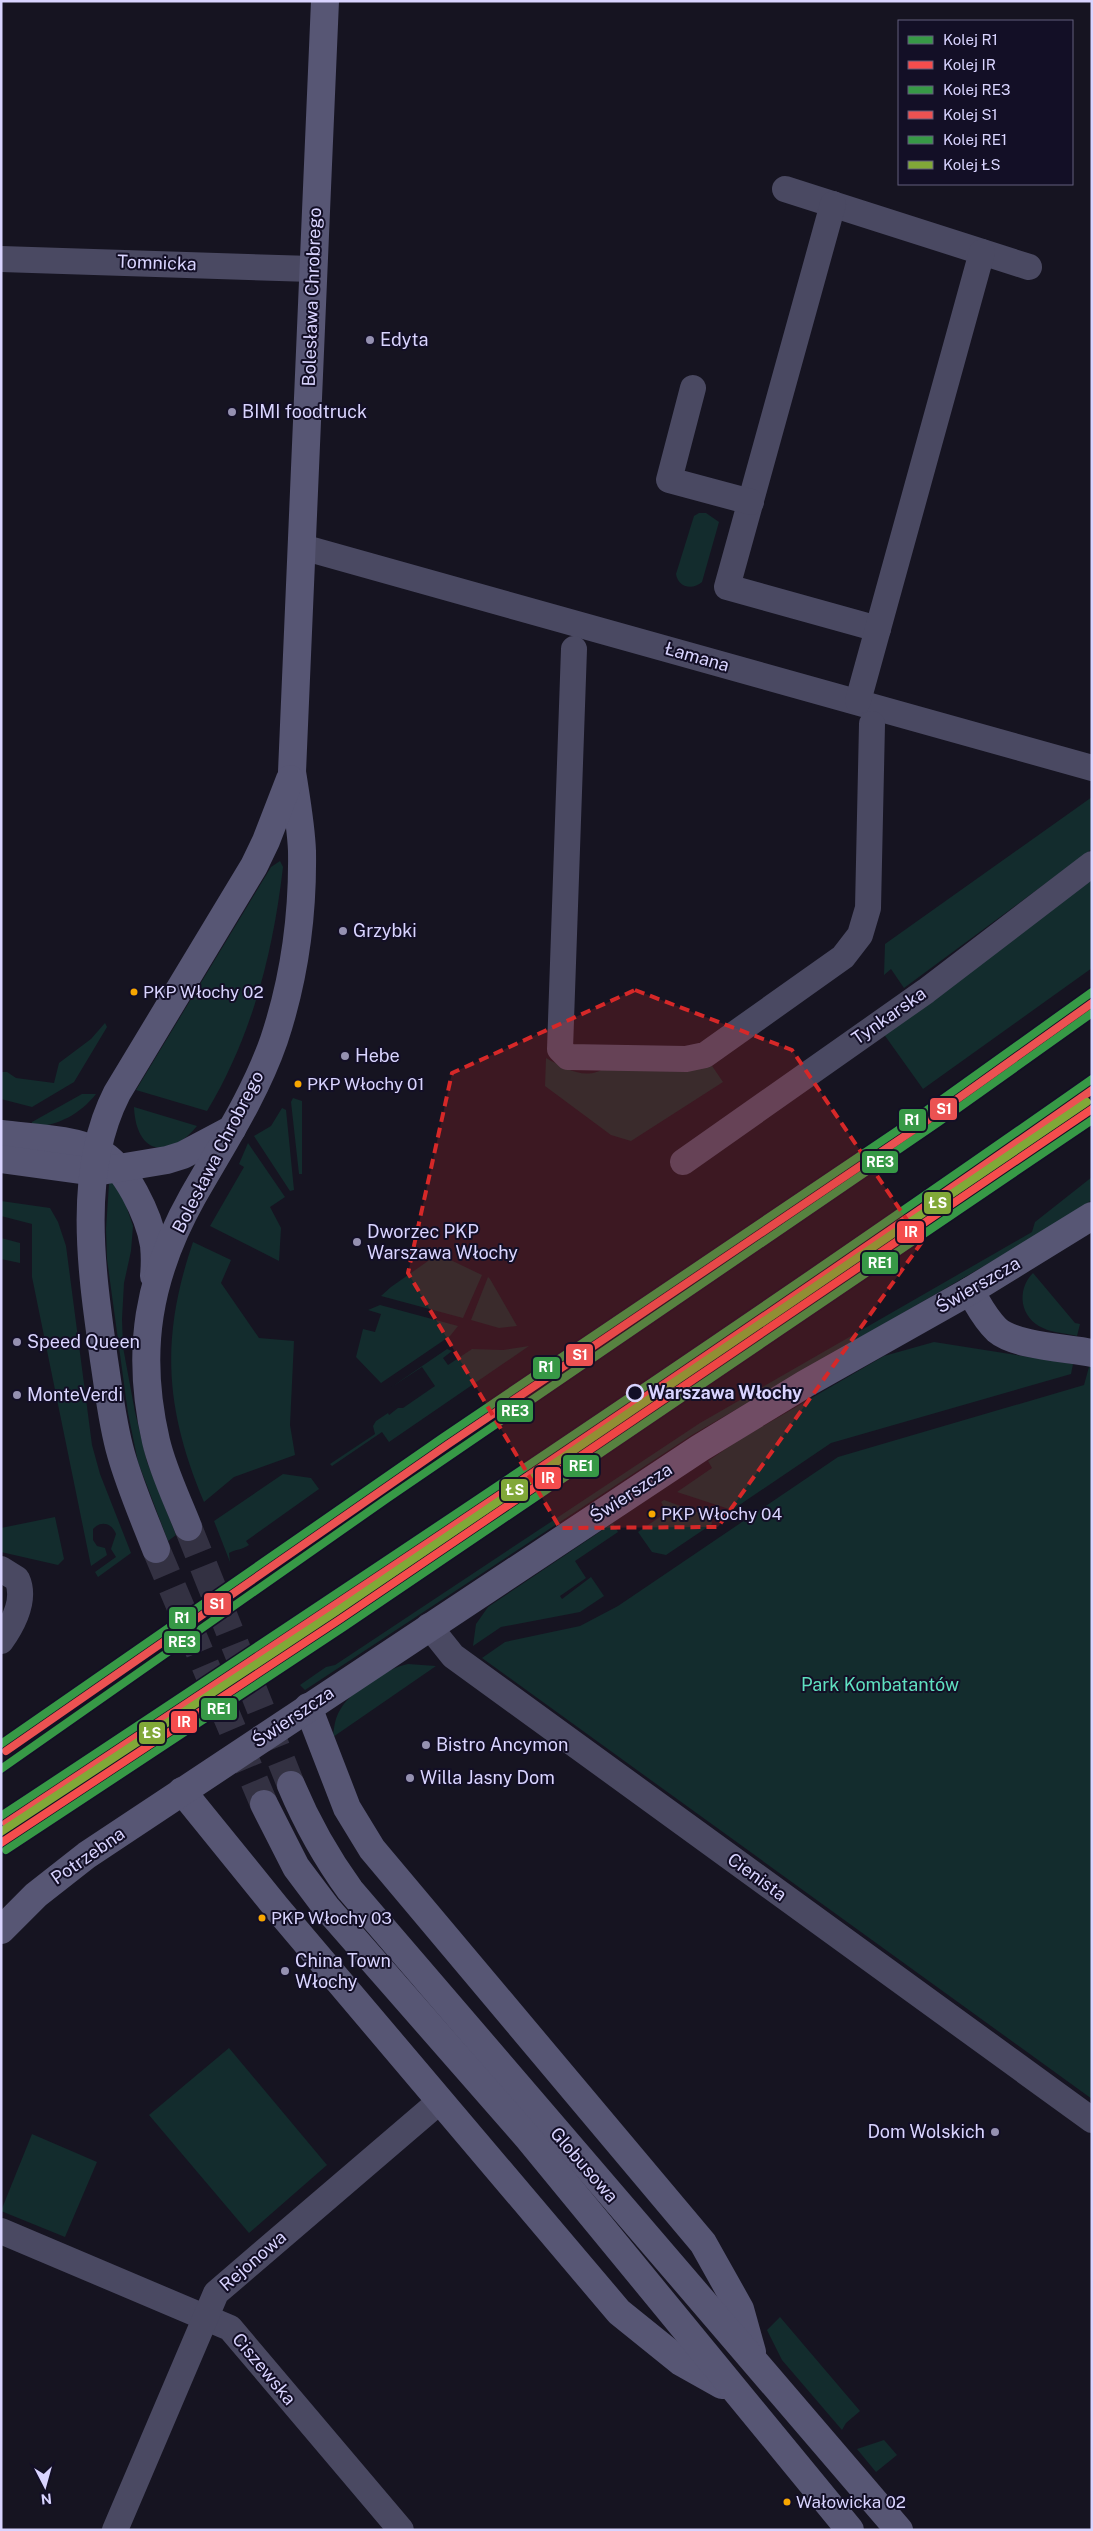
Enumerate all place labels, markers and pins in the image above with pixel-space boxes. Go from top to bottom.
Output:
place label: Edyta [380,329,428,350]
marker: Edyta [364,334,376,346]
place label: BIMI foodtruck [242,401,367,422]
marker: BIMI foodtruck [226,406,238,418]
place label: Grzybki [353,920,417,941]
marker: Grzybki [337,925,349,937]
place label: PKP Włochy 02 [143,982,264,1002]
marker: PKP Włochy 02 [129,987,139,997]
place label: Hebe [355,1045,400,1066]
marker: Hebe [339,1050,351,1062]
place label: PKP Włochy 01 [307,1074,424,1094]
marker: PKP Włochy 01 [293,1079,303,1089]
place label: Dworzec PKP Warszawa Włochy [367,1221,518,1263]
marker: Dworzec PKP Warszawa Włochy [351,1236,363,1248]
place label: Speed Queen [27,1331,140,1352]
marker: Speed Queen [11,1336,23,1348]
place label: Warszawa Włochy [648,1382,802,1403]
place label: MonteVerdi [27,1384,123,1405]
marker: Warszawa Włochy [626,1384,644,1402]
marker: MonteVerdi [11,1389,23,1401]
place label: PKP Włochy 04 [661,1504,782,1524]
marker: PKP Włochy 04 [647,1509,657,1519]
place label: Bistro Ancymon [436,1734,568,1755]
marker: Bistro Ancymon [420,1739,432,1751]
place label: Willa Jasny Dom [420,1767,555,1788]
marker: Willa Jasny Dom [404,1772,416,1784]
place label: PKP Włochy 03 [271,1908,392,1928]
marker: PKP Włochy 03 [257,1913,267,1923]
place label: China Town Włochy [295,1950,391,1992]
marker: China Town Włochy [279,1965,291,1977]
place label: Dom Wolskich [867,2121,985,2142]
marker: Dom Wolskich [989,2126,1001,2138]
place label: Wałowicka 02 [796,2492,906,2512]
marker: Wałowicka 02 [782,2497,792,2507]

